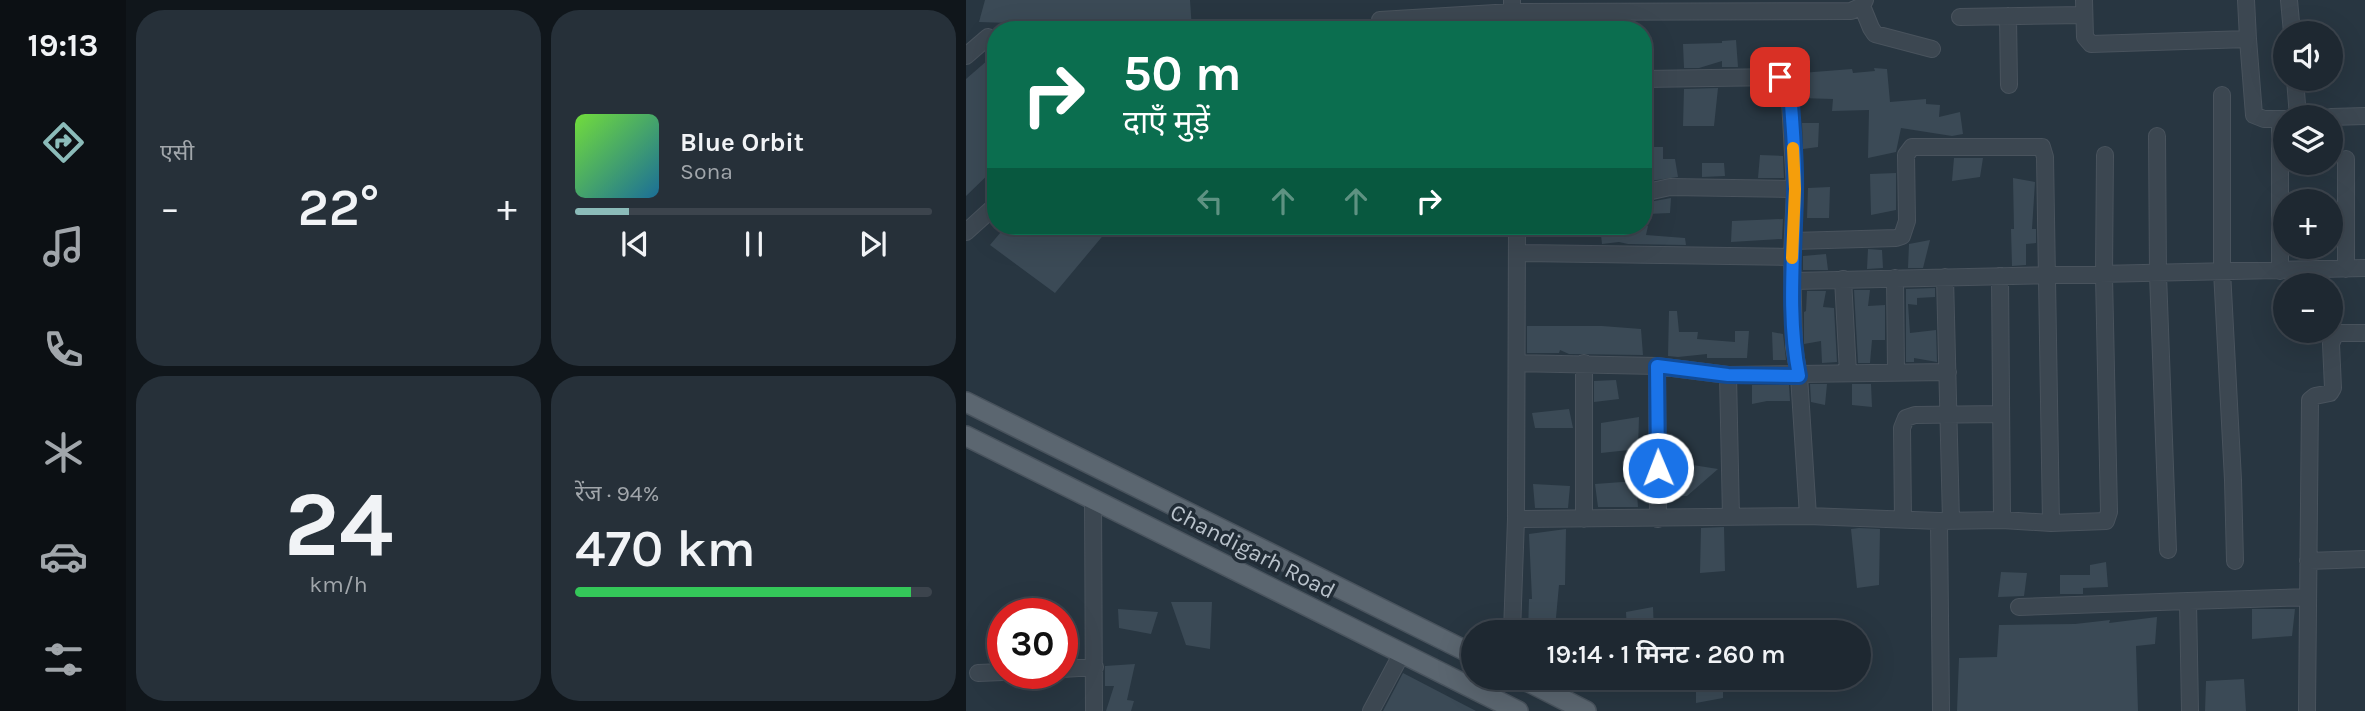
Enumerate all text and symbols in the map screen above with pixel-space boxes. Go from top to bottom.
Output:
map controls [2273,21,2343,343]
button: sound [2273,21,2343,91]
text: 19:13 [28,27,98,64]
text: 50 m [1123,45,1241,102]
pin [1750,47,1810,107]
icon: right [1008,49,1099,140]
icon: arrive [1761,58,1799,96]
text: दाएँ मुड़ें [1123,104,1210,141]
button: layers [2273,105,2343,175]
icon: directions [39,118,88,167]
text: Blue Orbit [680,127,804,158]
text: एसी [160,139,194,166]
text: Sona [680,158,733,185]
text: 22° [298,177,379,238]
icon: left [1191,182,1229,220]
icon: ahead [1264,182,1302,220]
icon: ahead [1337,182,1375,220]
icon: right [1410,182,1448,220]
text: − [160,186,180,231]
text: + [497,186,517,231]
button: + [2273,189,2343,259]
icon: music [39,222,88,271]
icon: previous [616,225,654,263]
icon: pause [735,225,773,263]
icon: next [854,225,892,263]
button: − [2273,273,2343,343]
icon: phone [39,325,88,374]
icon: climate [39,428,88,477]
position arrow [1621,431,1695,505]
text: 24 [284,472,393,578]
text: रेंज · 94% [575,480,659,507]
street label: Chandigarh Road [1166,498,1340,605]
text: 470 km [575,518,756,579]
icon: car [39,532,88,581]
text: km/h [309,571,368,598]
speed limit sign: 30 [987,598,1078,689]
icon: filters [39,635,88,684]
text: 19:14 · 1 मिनट · 260 m [1547,639,1785,670]

